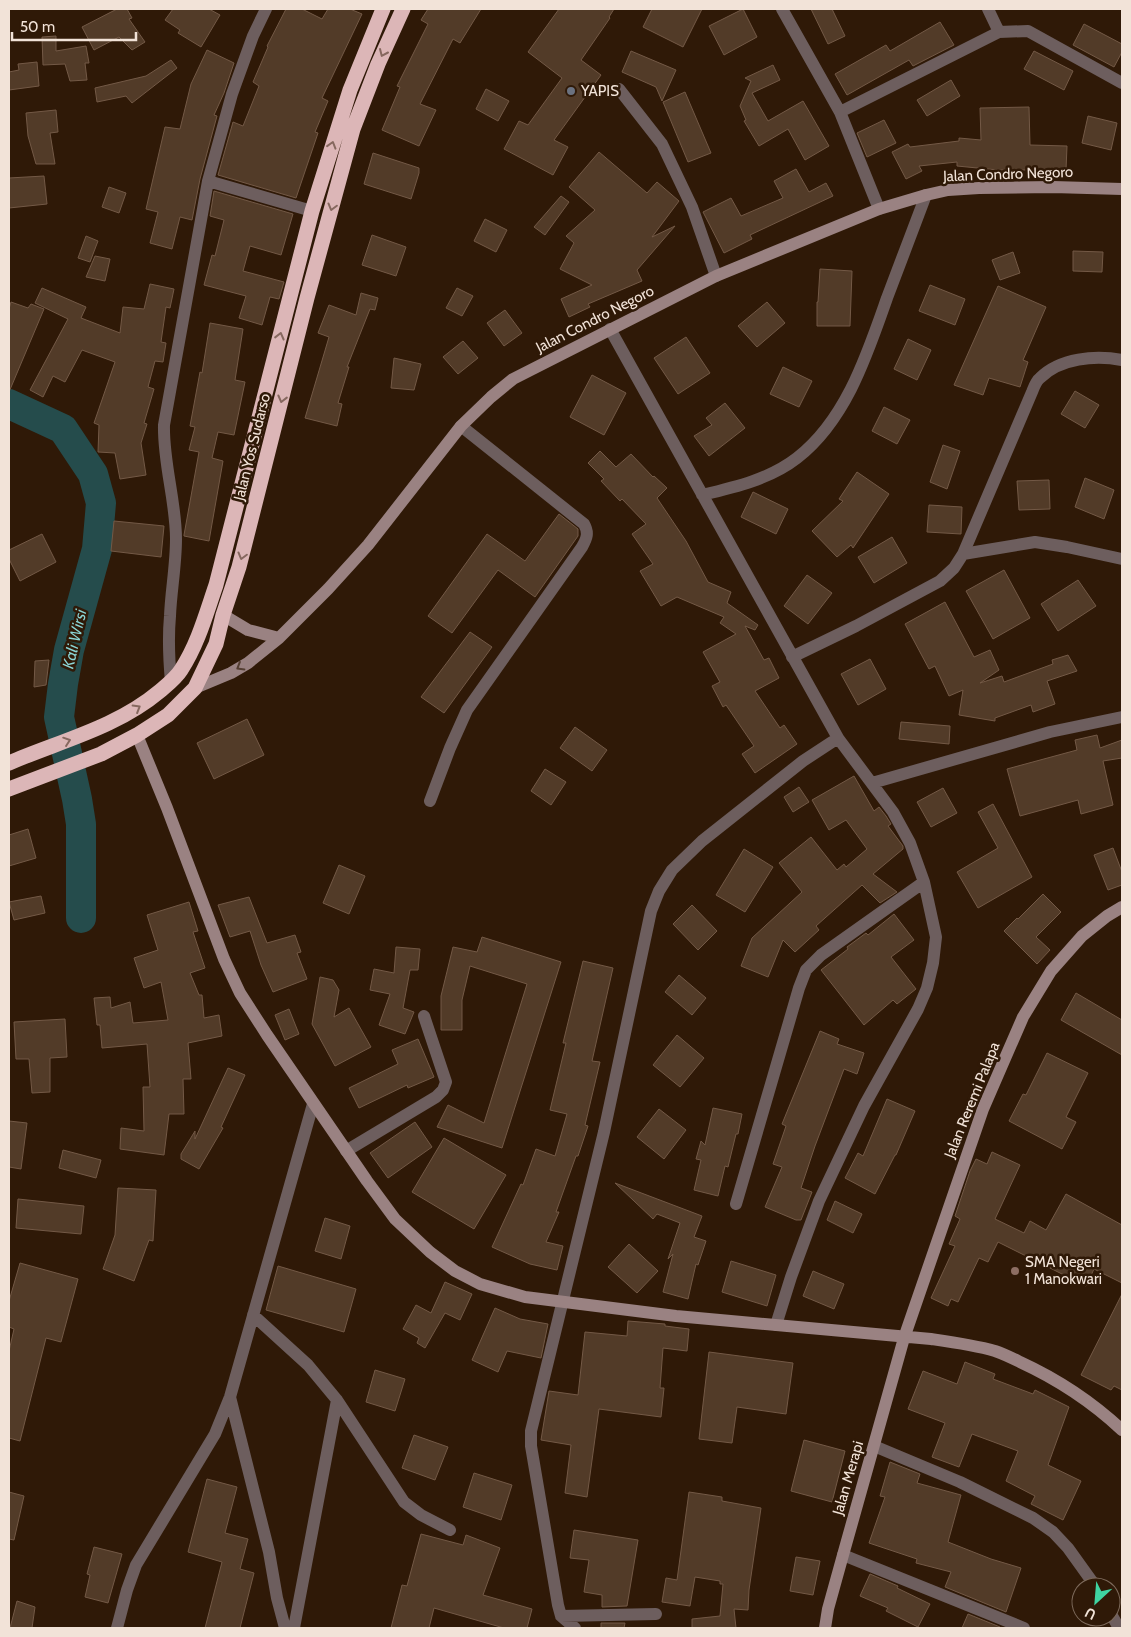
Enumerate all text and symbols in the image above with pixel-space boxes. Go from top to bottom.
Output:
scale bar [12,10,136,42]
text: 50 m [20,18,55,36]
one-way arrow [378,48,389,57]
place label: YAPIS [580,82,619,100]
marker: YAPIS [565,85,577,97]
one-way arrow [327,142,337,150]
street label: Jalan Condro Negoro [942,163,1073,185]
one-way arrow [327,203,338,212]
street label: Jalan Condro Negoro [532,281,657,357]
one-way arrow [274,331,285,340]
street label: Jalan Yos Sudarso [230,392,274,503]
one-way arrow [277,394,288,403]
one-way arrow [237,551,248,560]
water label: Kali Wirsi [58,607,91,671]
one-way arrow [237,661,246,671]
one-way arrow [132,704,141,714]
one-way arrow [62,736,71,746]
street label: Jalan Reremi Palapa [940,1039,1004,1162]
place label: SMA Negeri 1 Manokwari [1025,1253,1102,1288]
marker: SMA Negeri 1 Manokwari [1009,1265,1021,1277]
street label: Jalan Merapi [829,1439,867,1518]
north arrow [1071,1577,1121,1627]
text: U [1082,1603,1099,1624]

